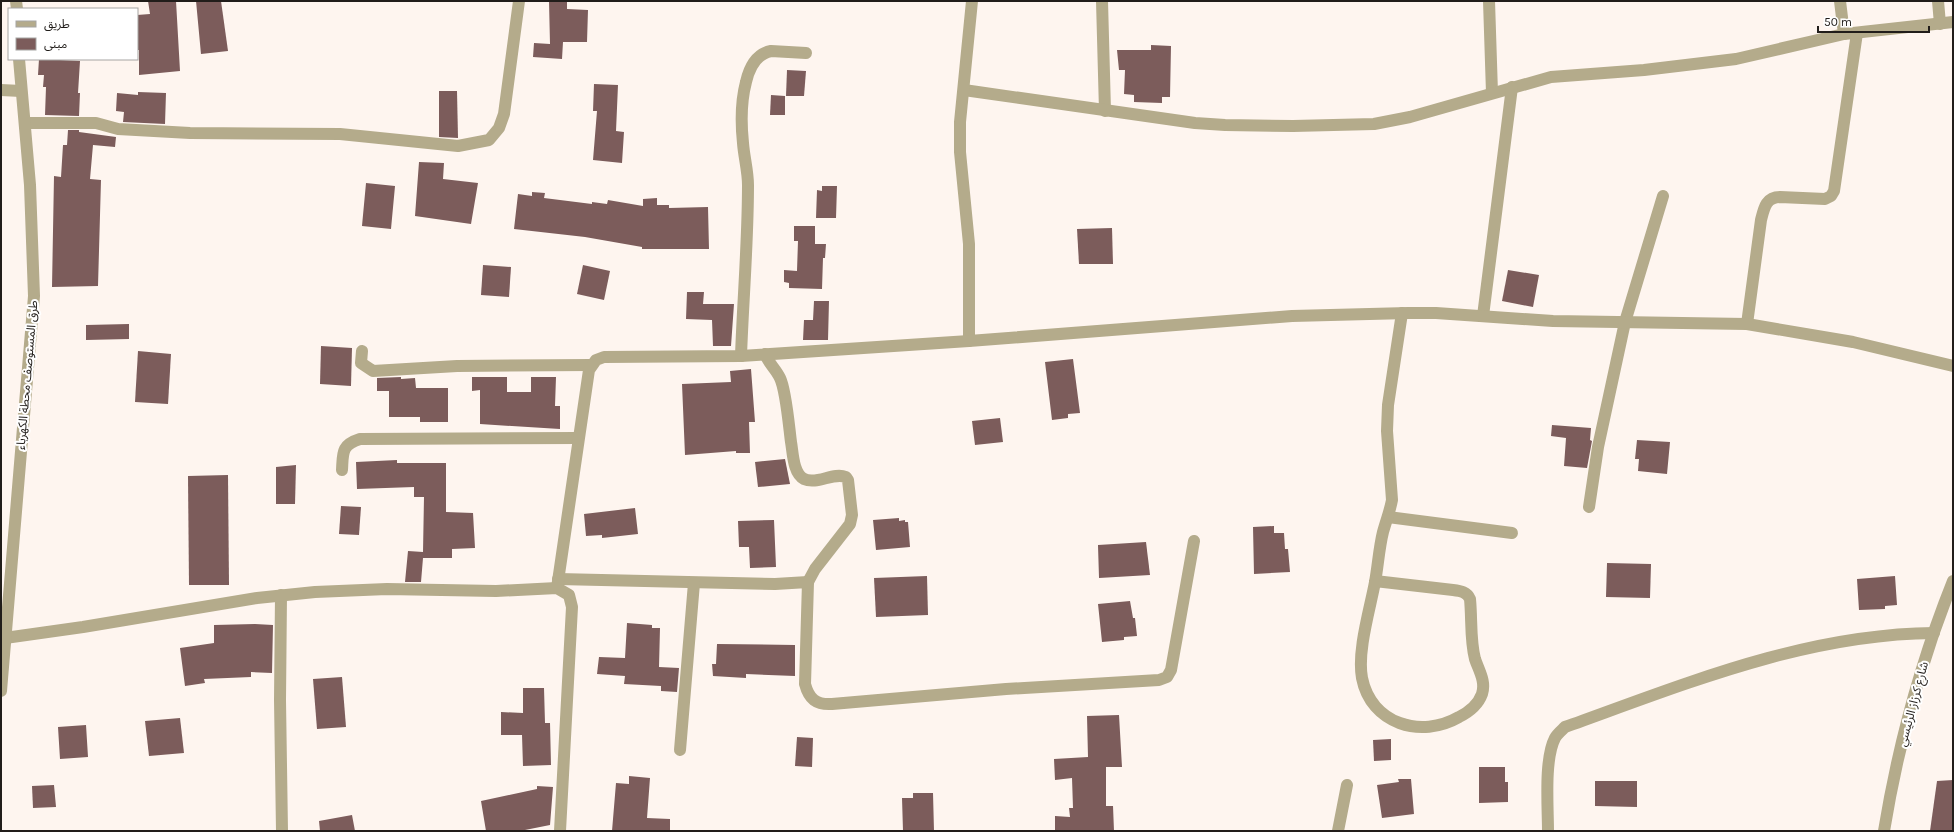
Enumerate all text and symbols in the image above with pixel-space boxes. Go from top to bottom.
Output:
legend [8,8,138,60]
scale bar [1818,8,1929,34]
text: 50 m [1824,15,1852,29]
text: طريق [44,17,70,32]
text: مبنى [44,37,67,51]
street label: طرق المستوصف محطة الكهرباء [13,300,41,450]
street label: شارع كرزاز الرئيسي [1895,660,1934,749]

